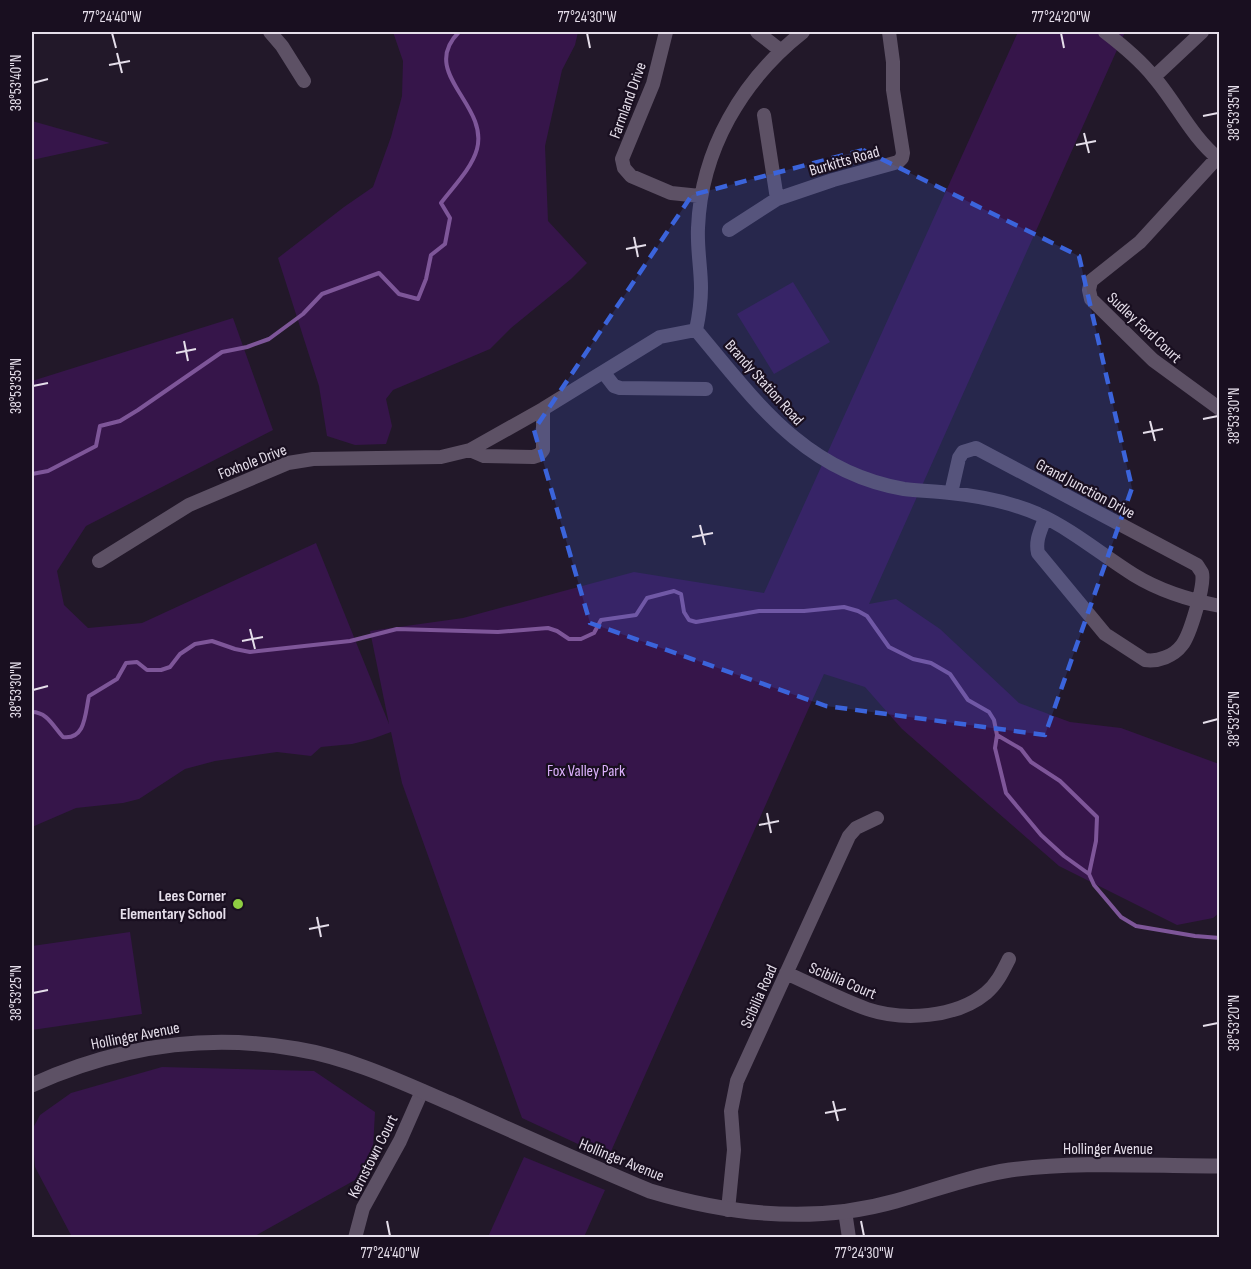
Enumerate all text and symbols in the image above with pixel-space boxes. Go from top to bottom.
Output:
text: 77°24'40"W [83,8,142,27]
text: 77°24'30"W [558,8,617,27]
text: 77°24'20"W [1032,8,1091,27]
text: 38°53'40"N [7,55,26,111]
street label: Farmland Drive [606,60,651,141]
text: 38°53'35"N [1225,85,1244,141]
street label: Burkitts Road [807,142,882,181]
street label: Sudley Ford Court [1103,289,1185,367]
street label: Brandy Station Road [721,336,807,430]
text: 38°53'35"N [7,358,26,414]
text: 38°53'30"N [1225,388,1244,444]
street label: Foxhole Drive [216,441,289,484]
street label: Grand Junction Drive [1032,455,1138,523]
text: 38°53'30"N [7,662,26,718]
text: 38°53'25"N [1225,691,1244,747]
park label: Fox Valley Park [547,762,625,781]
place label: Lees Corner Elementary School [120,887,226,924]
marker: Lees Corner Elementary School [231,897,245,911]
street label: Scibilia Court [806,959,879,1004]
street label: Scibilia Road [737,962,782,1031]
text: 38°53'25"N [7,965,26,1021]
text: 38°53'20"N [1225,995,1244,1051]
street label: Hollinger Avenue [89,1019,181,1054]
street label: Kernstown Court [344,1112,402,1201]
street label: Hollinger Avenue [576,1135,667,1186]
street label: Hollinger Avenue [1063,1140,1153,1159]
text: 77°24'40"W [361,1244,420,1263]
text: 77°24'30"W [835,1244,894,1263]

